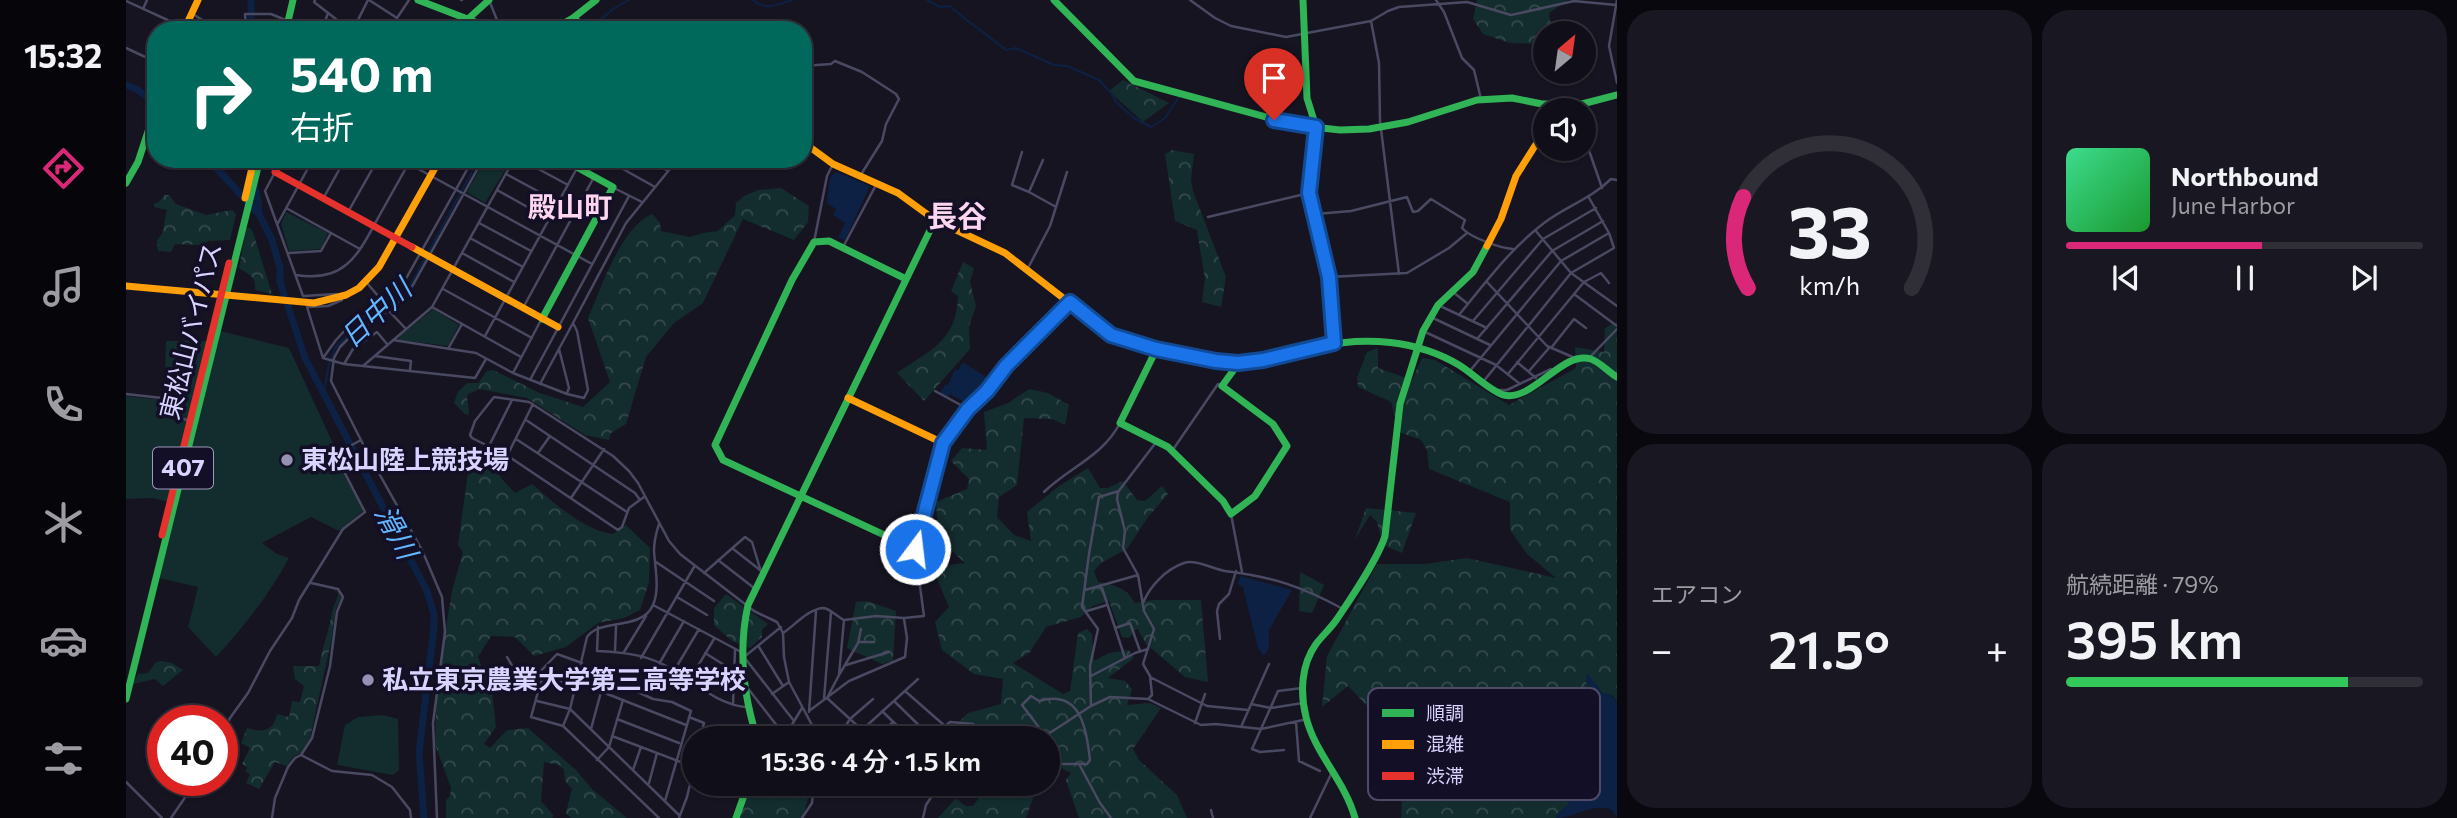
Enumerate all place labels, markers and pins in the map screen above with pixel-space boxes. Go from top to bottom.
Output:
pin [1244,48,1304,120]
place label: 東松山陸上競技場 [301,443,509,474]
marker: 東松山陸上競技場 [279,452,295,468]
place label: 私立東京農業大学第三高等学校 [382,663,746,694]
marker: 私立東京農業大学第三高等学校 [360,672,376,688]

